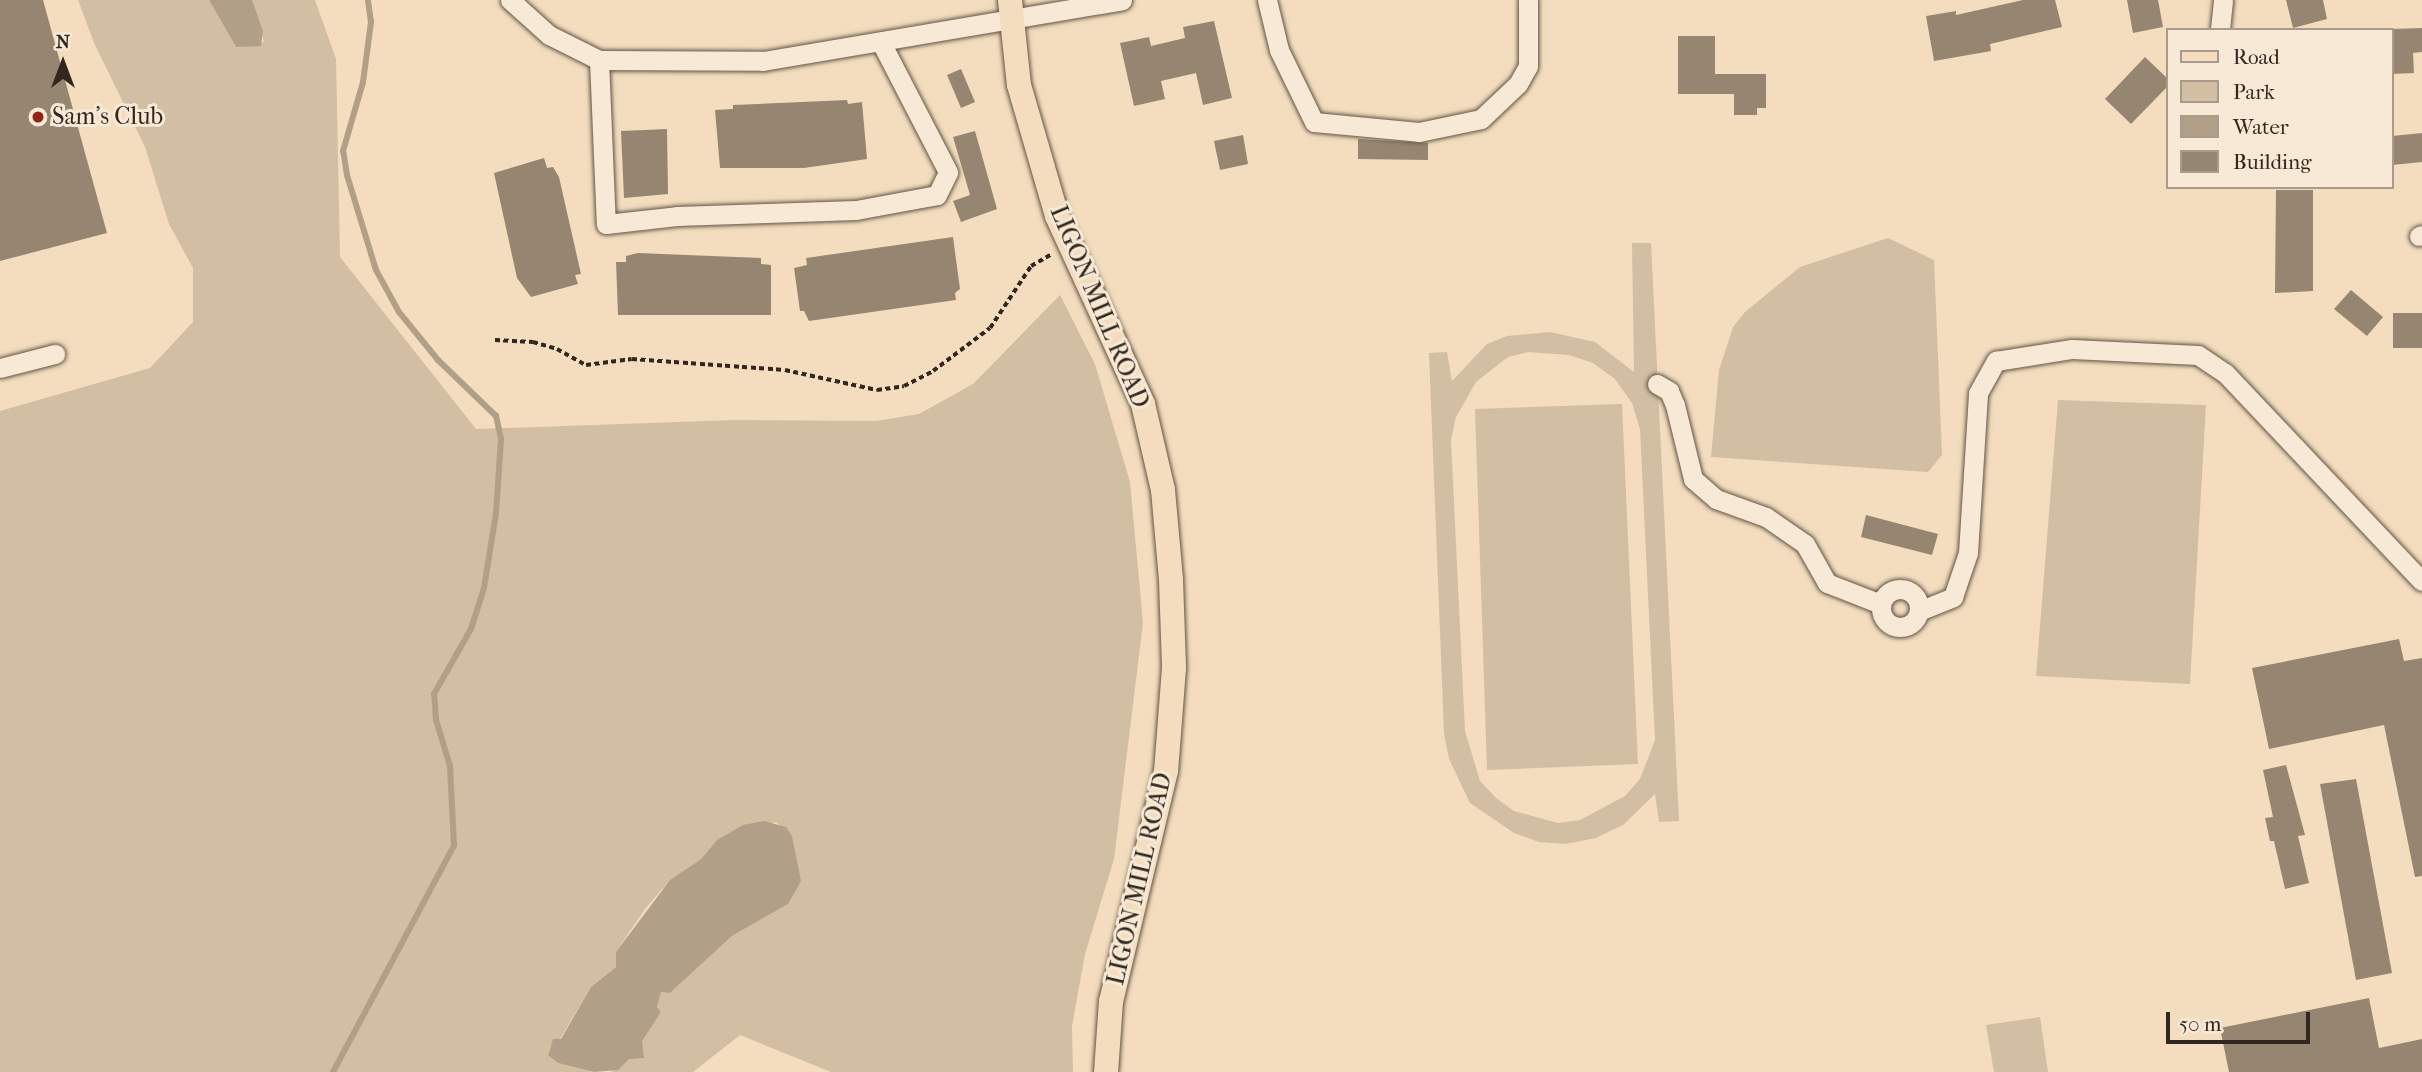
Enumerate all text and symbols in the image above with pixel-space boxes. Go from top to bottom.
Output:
north arrow [28,28,98,98]
legend [2166,28,2394,189]
text: N [56,31,70,53]
text: Road [2233,45,2280,69]
text: Park [2233,80,2275,104]
place label: Sam's Club [52,103,163,131]
marker: Sam's Club [30,109,46,125]
text: Water [2233,115,2289,139]
text: Building [2233,150,2311,174]
street label: LIGON MILL ROAD [1043,201,1155,413]
street label: LIGON MILL ROAD [1102,770,1178,988]
scale bar [2170,998,2314,1042]
text: 50 m [2179,1012,2222,1036]

